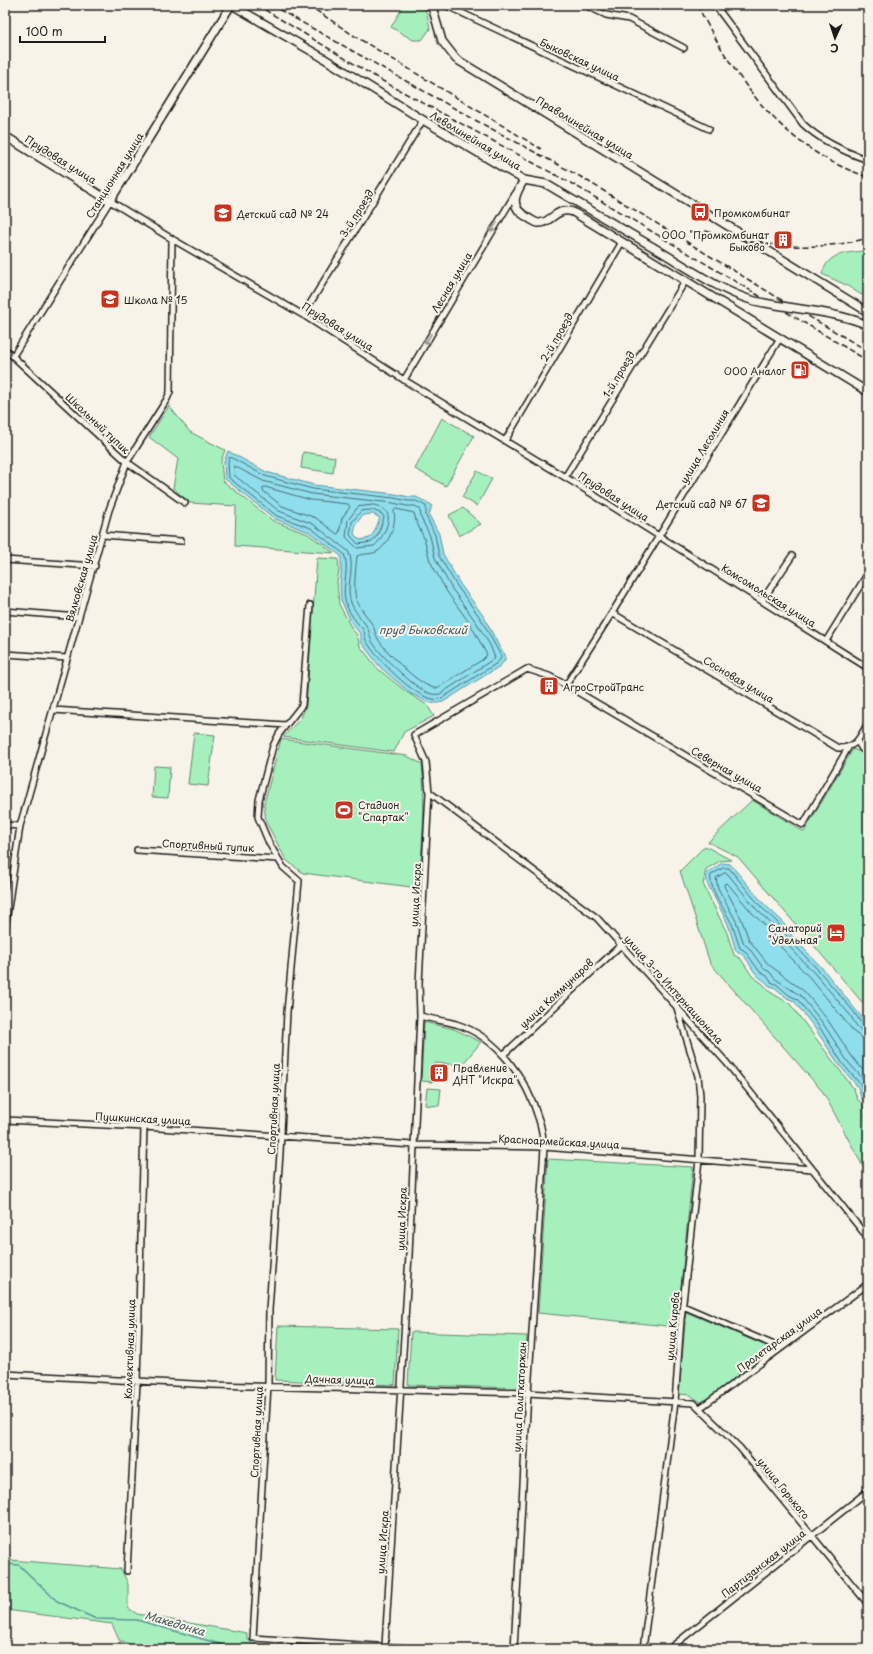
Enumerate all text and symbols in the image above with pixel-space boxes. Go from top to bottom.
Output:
scale bar [20,18,105,44]
north arrow [815,18,855,58]
text: 100 m [26,22,63,40]
street label: Быковская улица [538,34,623,84]
text: С [830,40,839,57]
street label: Праволинейная улица [533,92,637,162]
street label: Леволинейная улица [428,107,525,173]
street label: Станционная улица [81,129,147,221]
street label: Прудовая улица [22,131,100,188]
street label: 3-й проезд [335,186,377,240]
bus stop icon: Промкомбинат [689,201,711,223]
school or university icon: Детский сад № 24 [212,202,234,224]
place label: Промкомбинат [714,205,791,220]
place label: Детский сад № 24 [236,206,329,221]
one-way arrow [490,221,498,233]
place label: ООО "Промкомбинат Быково" [661,227,770,254]
building icon: ООО "Промкомбинат Быково" [772,229,794,251]
street label: Лесная улица [427,248,475,315]
school or university icon: Школа № 15 [99,288,121,310]
place label: Школа № 15 [124,292,188,307]
street label: Прудовая улица [299,298,377,355]
street label: 2-й проезд [536,310,576,364]
one-way arrow [423,333,431,345]
street label: 1-й проезд [598,348,638,400]
fuel station icon: ООО Аналог [789,359,811,381]
place label: ООО Аналог [724,363,787,378]
street label: Школьный тупик [62,389,134,458]
street label: улица Лесолиния [676,406,732,486]
street label: Прудовая улица [575,467,653,526]
school or university icon: Детский сад № 67 [750,492,772,514]
place label: Детский сад № 67 [655,496,747,511]
street label: Вялковская улица [61,532,101,624]
street label: Комсомольская улица [719,560,820,631]
water label: пруд Быковский [379,621,469,638]
street label: Сосновая улица [701,652,778,706]
building icon: АгроСтройТранс [538,675,560,697]
place label: АгроСтройТранс [563,679,644,694]
street label: Северная улица [688,742,766,796]
place label: Стадион "Спартак" [358,797,409,824]
sports icon: Стадион "Спартак" [333,799,355,821]
street label: Спортивный тупик [162,835,255,856]
street label: улица Искра [406,862,424,927]
place label: Санаторий "Удельная" [768,920,822,947]
hotel icon: Санаторий "Удельная" [825,922,847,944]
street label: улица 3-го Интернационала [621,931,728,1047]
street label: улица Коммунаров [516,955,597,1032]
place label: Правление ДНТ "Искра" [452,1060,517,1087]
street label: Спортивная улица [263,1062,283,1155]
building icon: Правление ДНТ "Искра" [428,1062,450,1084]
street label: Пушкинская улица [95,1108,192,1129]
street label: Красноармейская улица [498,1130,621,1152]
street label: улица Искра [392,1186,410,1251]
street label: улица Кирова [661,1290,683,1361]
street label: Коллективная улица [120,1298,138,1399]
street label: Пролетарская улица [733,1303,825,1375]
street label: улица Политкаторжан [509,1341,529,1453]
street label: Дачная улица [304,1370,376,1388]
street label: Спортивная улица [246,1385,266,1478]
street label: улица Горького [754,1454,814,1522]
street label: улица Искра [372,1509,392,1574]
street label: Партизанская улица [718,1525,809,1601]
water label: Македонка [143,1606,208,1640]

